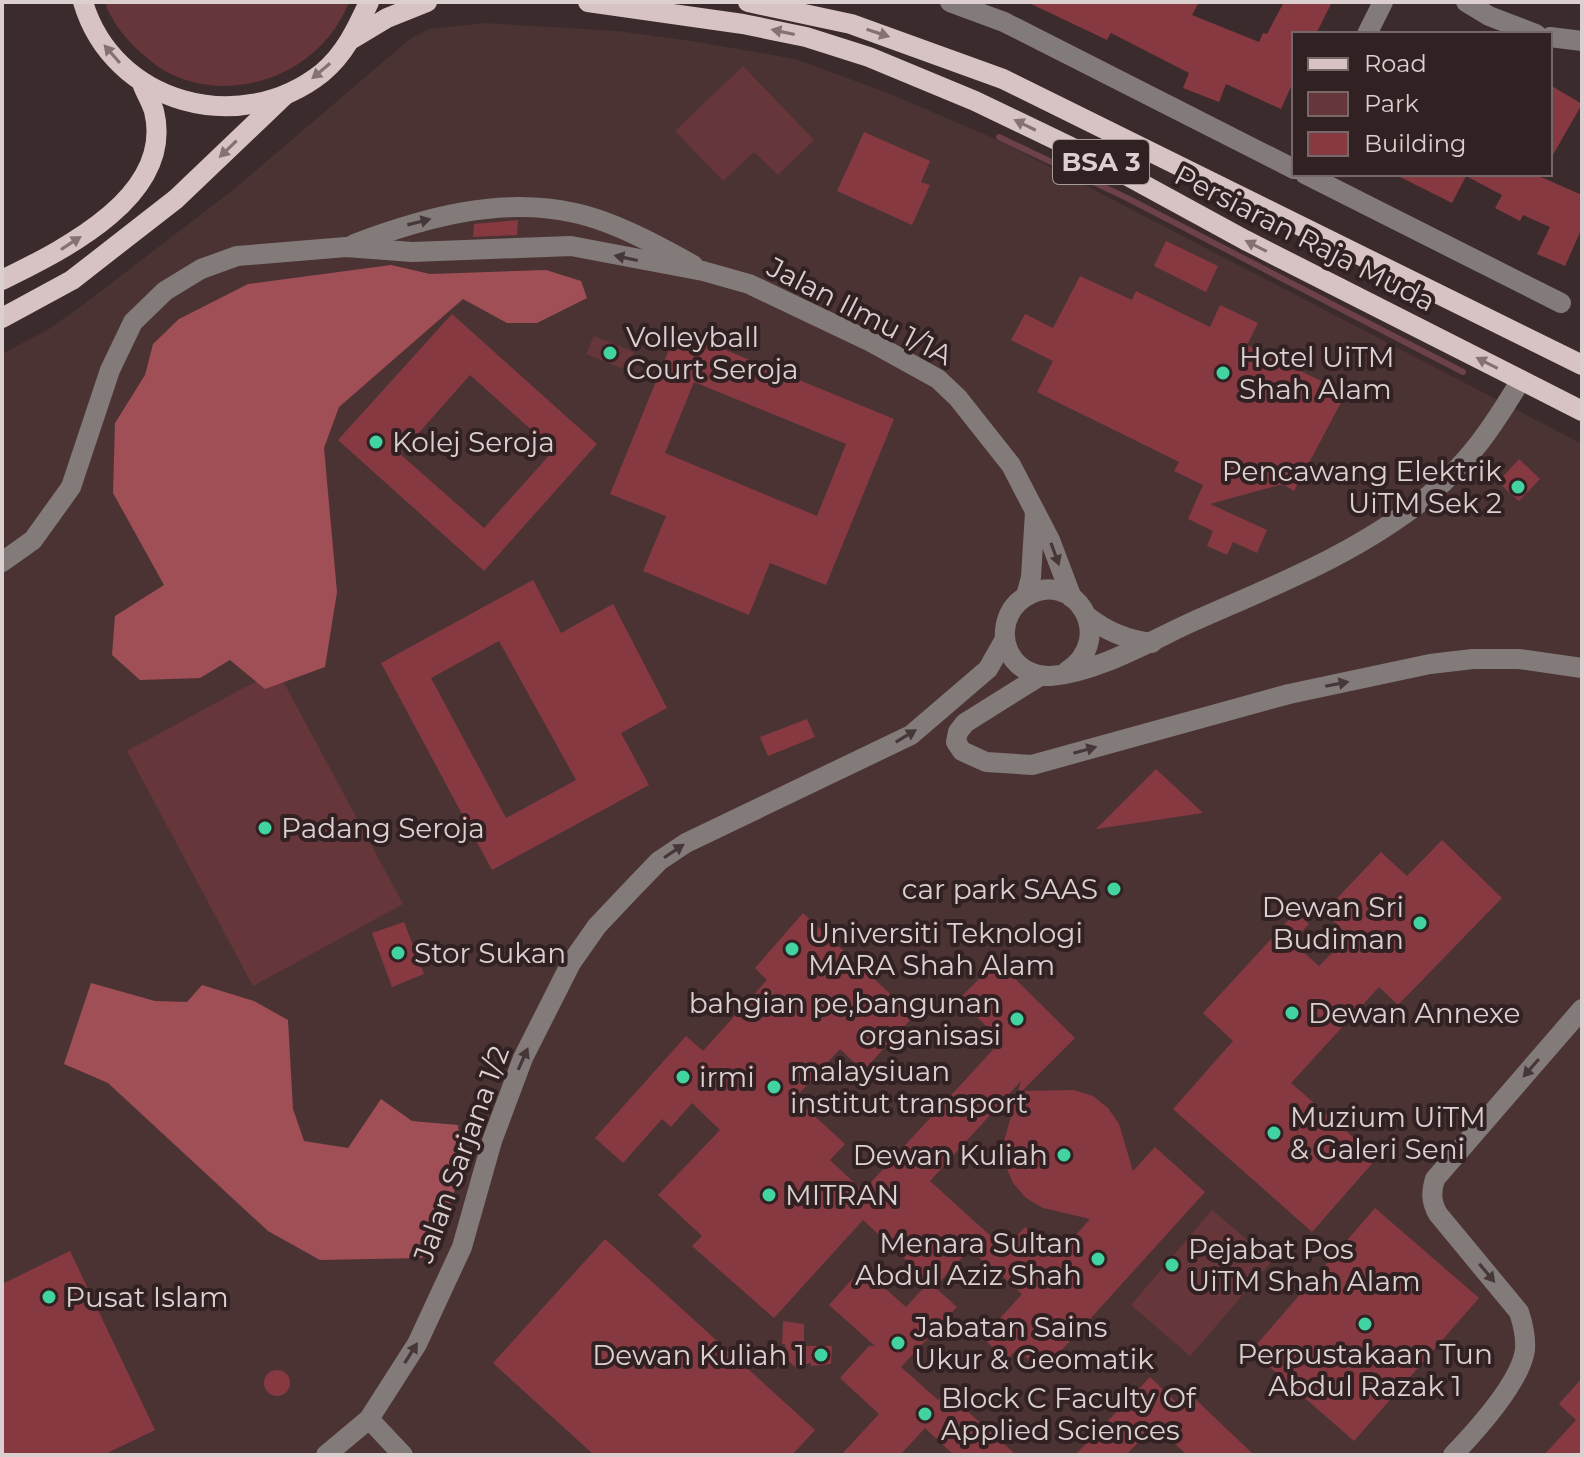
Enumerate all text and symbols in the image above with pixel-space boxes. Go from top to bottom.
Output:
one-way arrow [770,25,795,38]
one-way arrow [866,27,890,40]
legend [1292,32,1552,176]
one-way arrow [104,45,121,65]
text: Road [1364,49,1427,78]
one-way arrow [312,62,332,79]
text: Park [1364,89,1419,118]
one-way arrow [1014,118,1037,132]
text: Building [1364,129,1467,158]
one-way arrow [219,140,238,158]
road number: BSA 3 [1053,140,1149,184]
street label: Persiaran Raja Muda [1169,158,1441,318]
one-way arrow [407,215,432,227]
one-way arrow [60,235,81,250]
one-way arrow [1244,239,1267,252]
street label: Jalan Ilmu 1/1A [761,249,959,373]
one-way arrow [614,251,639,264]
place label: Volleyball Court Seroja [626,320,799,386]
place label: Hotel UiTM Shah Alam [1239,340,1394,406]
marker: Volleyball Court Seroja [601,344,619,362]
one-way arrow [1476,357,1499,370]
marker: Hotel UiTM Shah Alam [1214,364,1232,382]
place label: Kolej Seroja [392,425,555,459]
marker: Kolej Seroja [367,433,385,451]
place label: Pencawang Elektrik UiTM Sek 2 [1222,454,1502,520]
marker: Pencawang Elektrik UiTM Sek 2 [1509,478,1527,496]
one-way arrow [1049,542,1062,566]
one-way arrow [1324,678,1349,690]
one-way arrow [896,728,917,743]
one-way arrow [1074,743,1098,756]
place label: Padang Seroja [281,811,485,845]
marker: Padang Seroja [256,819,274,837]
one-way arrow [663,844,684,859]
place label: car park SAAS [902,872,1098,906]
marker: car park SAAS [1105,880,1123,898]
place label: Dewan Sri Budiman [1262,890,1404,956]
marker: Dewan Sri Budiman [1411,914,1429,932]
place label: Universiti Teknologi MARA Shah Alam [808,916,1083,982]
place label: Stor Sukan [414,936,566,970]
marker: Universiti Teknologi MARA Shah Alam [783,940,801,958]
marker: Stor Sukan [389,944,407,962]
place label: bahgian pe,bangunan organisasi [689,986,1001,1052]
place label: Dewan Annexe [1308,996,1520,1030]
marker: Dewan Annexe [1283,1004,1301,1022]
marker: bahgian pe,bangunan organisasi [1008,1010,1026,1028]
street label: Jalan Sarjana 1/2 [406,1041,516,1268]
one-way arrow [517,1047,530,1071]
place label: malaysiuan institut transport [790,1054,1028,1120]
one-way arrow [1523,1058,1540,1078]
place label: irmi [699,1060,755,1094]
marker: irmi [674,1068,692,1086]
marker: malaysiuan institut transport [765,1078,783,1096]
place label: Muzium UiTM & Galeri Seni [1290,1100,1486,1166]
marker: Muzium UiTM & Galeri Seni [1265,1124,1283,1142]
place label: Dewan Kuliah [853,1138,1048,1172]
marker: Dewan Kuliah [1055,1146,1073,1164]
place label: MITRAN [785,1178,899,1212]
marker: MITRAN [760,1186,778,1204]
place label: Menara Sultan Abdul Aziz Shah [855,1226,1082,1292]
place label: Pejabat Pos UiTM Shah Alam [1188,1232,1421,1298]
marker: Menara Sultan Abdul Aziz Shah [1089,1250,1107,1268]
marker: Pejabat Pos UiTM Shah Alam [1163,1256,1181,1274]
one-way arrow [1478,1263,1495,1283]
place label: Pusat Islam [65,1280,229,1314]
marker: Pusat Islam [40,1288,58,1306]
place label: Jabatan Sains Ukur & Geomatik [913,1310,1154,1376]
marker: Perpustakaan Tun Abdul Razak 1 [1356,1315,1374,1333]
marker: Jabatan Sains Ukur & Geomatik [889,1334,907,1352]
place label: Perpustakaan Tun Abdul Razak 1 [1237,1337,1493,1403]
place label: Dewan Kuliah 1 [592,1338,805,1372]
one-way arrow [404,1342,418,1364]
marker: Dewan Kuliah 1 [812,1346,830,1364]
place label: Block C Faculty Of Applied Sciences [941,1381,1197,1447]
marker: Block C Faculty Of Applied Sciences [916,1405,934,1423]

